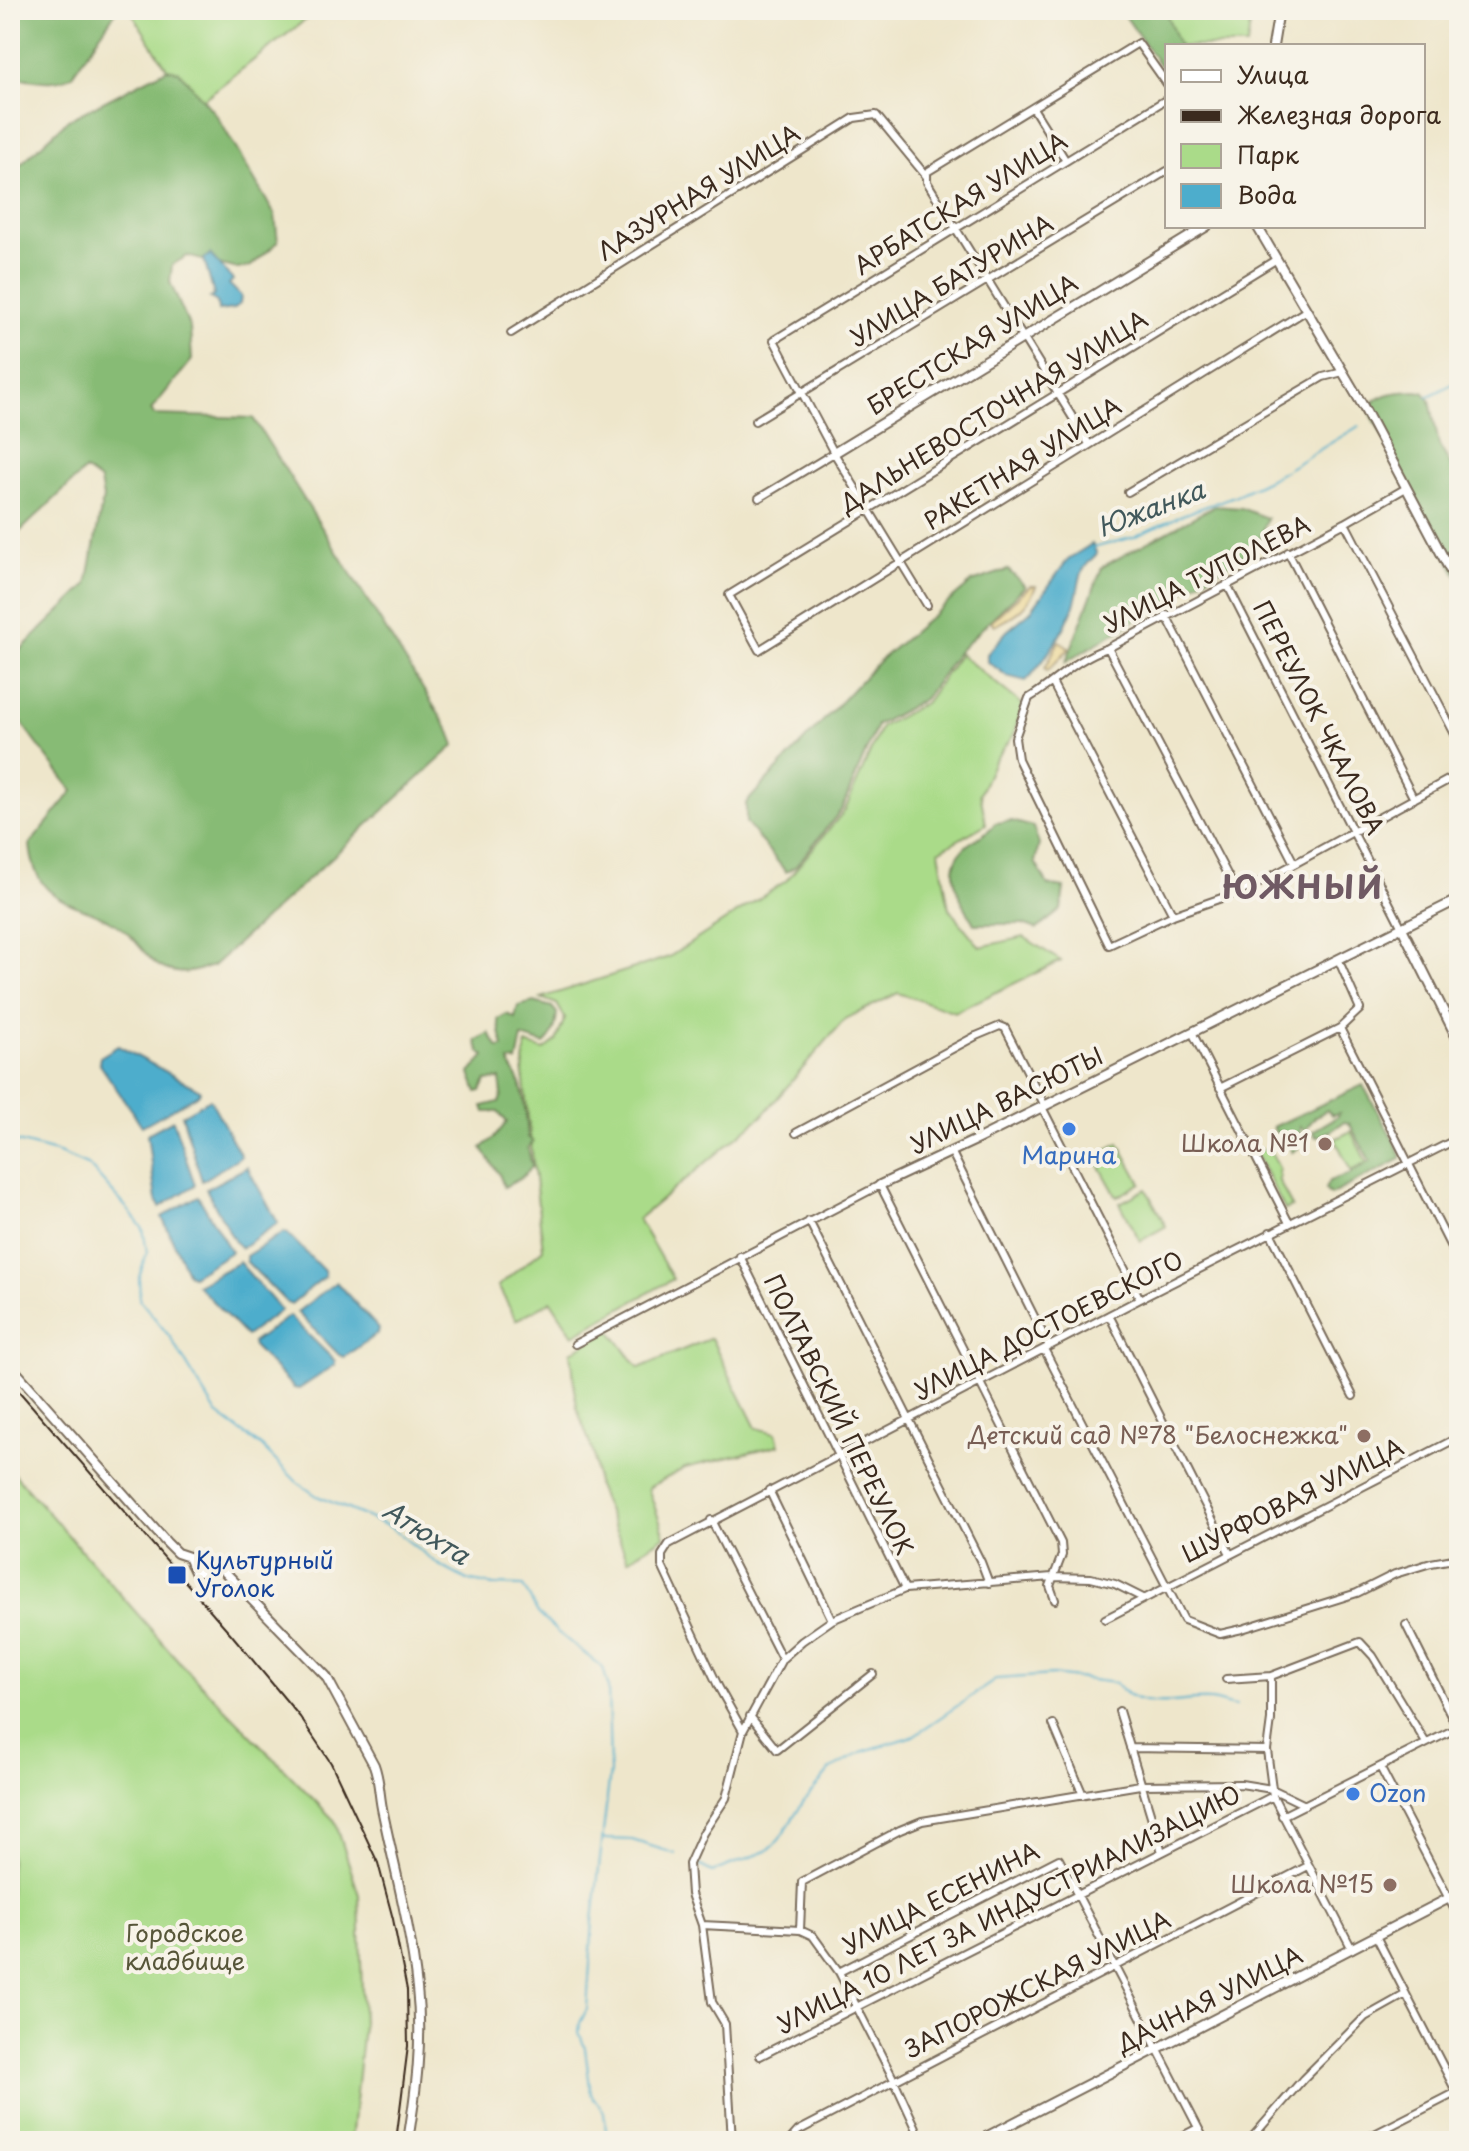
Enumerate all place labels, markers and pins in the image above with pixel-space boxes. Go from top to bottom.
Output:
marker: Марина [1060,1120,1078,1138]
place label: Школа №1 [1181,1124,1309,1160]
marker: Школа №1 [1316,1135,1334,1153]
place label: Марина [1022,1136,1116,1172]
place label: Детский сад №78 "Белоснежка" [967,1416,1348,1452]
marker: Детский сад №78 "Белоснежка" [1355,1427,1373,1445]
place label: Культурный Уголок [195,1541,334,1605]
marker: Культурный Уголок [166,1564,188,1586]
place label: Ozon [1369,1774,1426,1810]
marker: Ozon [1344,1785,1362,1803]
place label: Школа №15 [1231,1865,1374,1901]
marker: Школа №15 [1381,1876,1399,1894]

